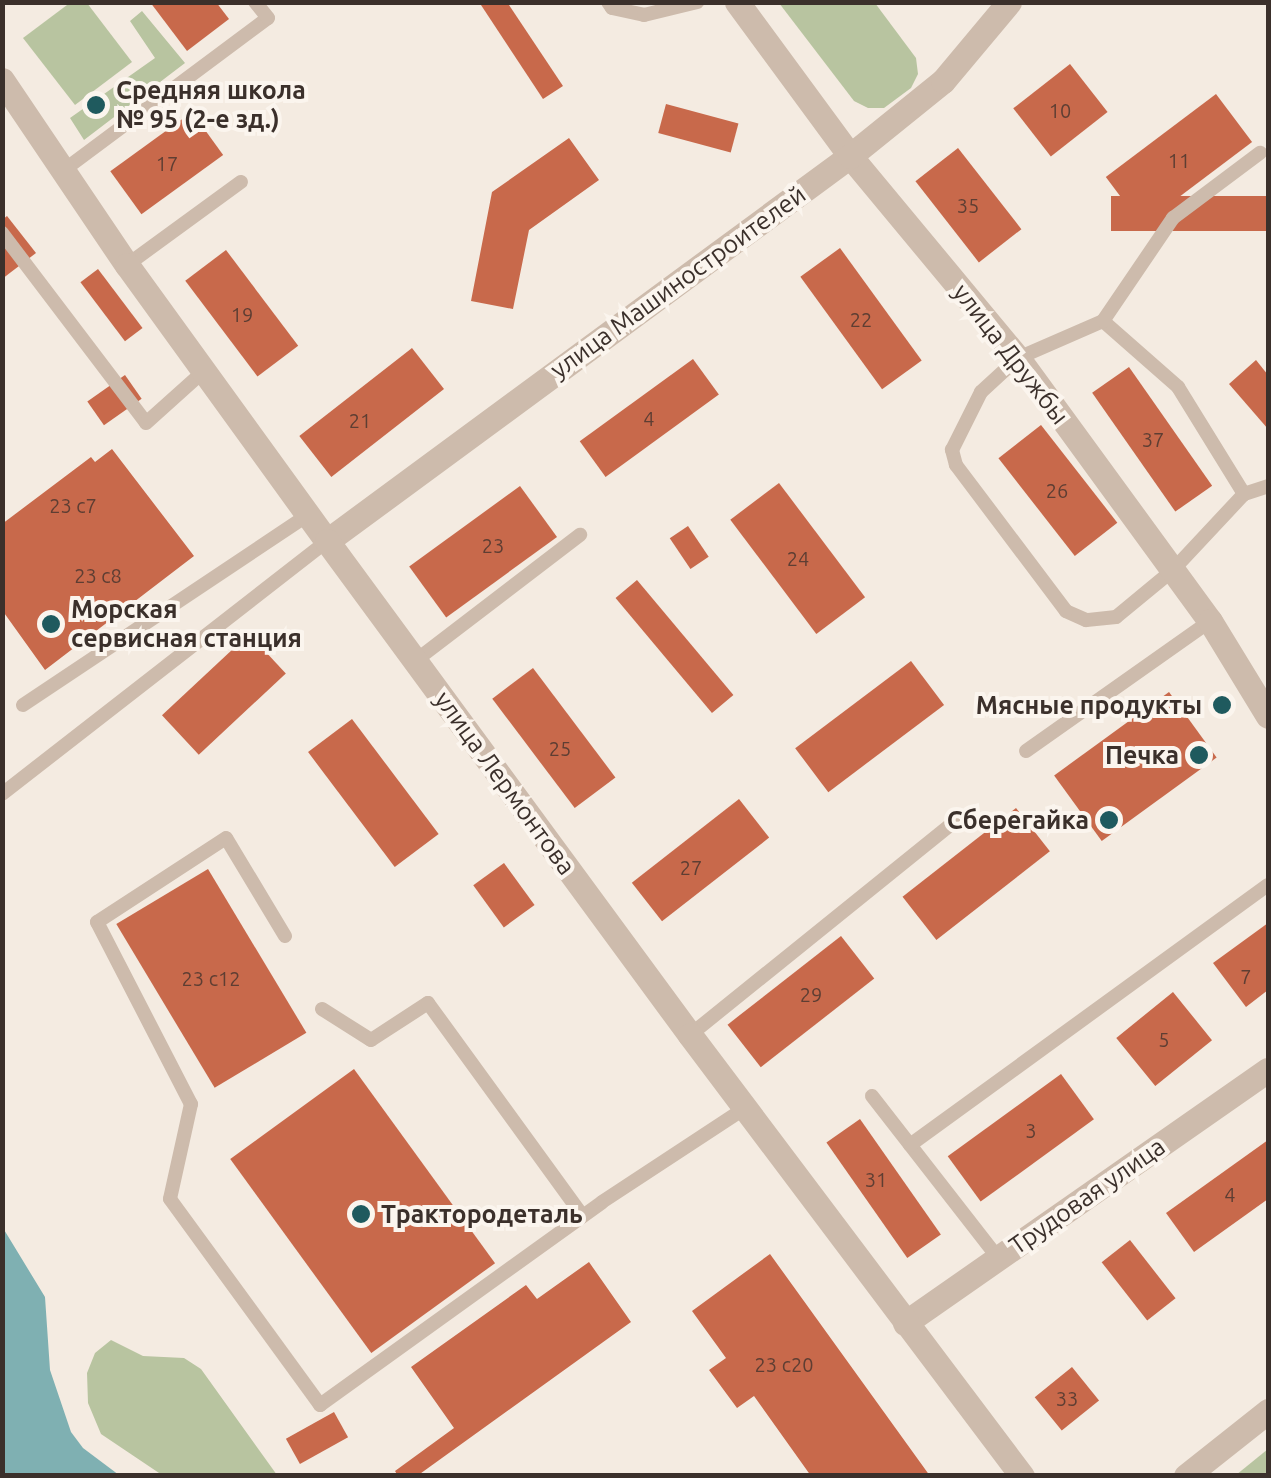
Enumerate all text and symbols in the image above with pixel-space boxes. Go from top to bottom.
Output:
place label: Средняя школа № 95 (2-е зд.) [116,76,306,135]
marker: Средняя школа № 95 (2-е зд.) [85,94,107,116]
house number: 10 [1049,98,1071,122]
house number: 11 [1168,148,1190,172]
house number: 17 [156,151,178,175]
street label: улица Машиностроителей [544,179,812,385]
house number: 35 [957,193,979,217]
street label: улица Дружбы [947,278,1075,430]
house number: 19 [231,302,253,326]
house number: 22 [850,307,872,331]
house number: 4 [643,406,655,430]
house number: 21 [349,408,371,432]
house number: 37 [1142,427,1164,451]
house number: 26 [1046,478,1068,502]
house number: 23 с7 [49,493,97,517]
house number: 23 [482,533,504,557]
house number: 24 [787,546,809,570]
house number: 23 с8 [74,563,122,587]
place label: Морская сервисная станция [71,595,302,654]
marker: Морская сервисная станция [40,613,62,635]
street label: улица Лермонтова [428,685,582,881]
place label: Мясные продукты [976,690,1202,720]
marker: Мясные продукты [1211,694,1233,716]
house number: 25 [549,736,571,760]
place label: Печка [1105,740,1179,770]
marker: Печка [1188,744,1210,766]
place label: Сберегайка [947,805,1089,835]
marker: Сберегайка [1098,809,1120,831]
house number: 27 [680,855,702,879]
house number: 7 [1240,964,1252,988]
house number: 23 с12 [182,966,240,990]
house number: 29 [800,982,822,1006]
house number: 5 [1158,1027,1170,1051]
house number: 3 [1025,1118,1037,1142]
street label: Трудовая улица [1003,1131,1171,1261]
house number: 31 [865,1167,887,1191]
house number: 4 [1224,1182,1236,1206]
place label: Трактородеталь [381,1199,583,1229]
marker: Трактородеталь [350,1203,372,1225]
house number: 23 с20 [755,1352,813,1376]
house number: 33 [1056,1386,1078,1410]

